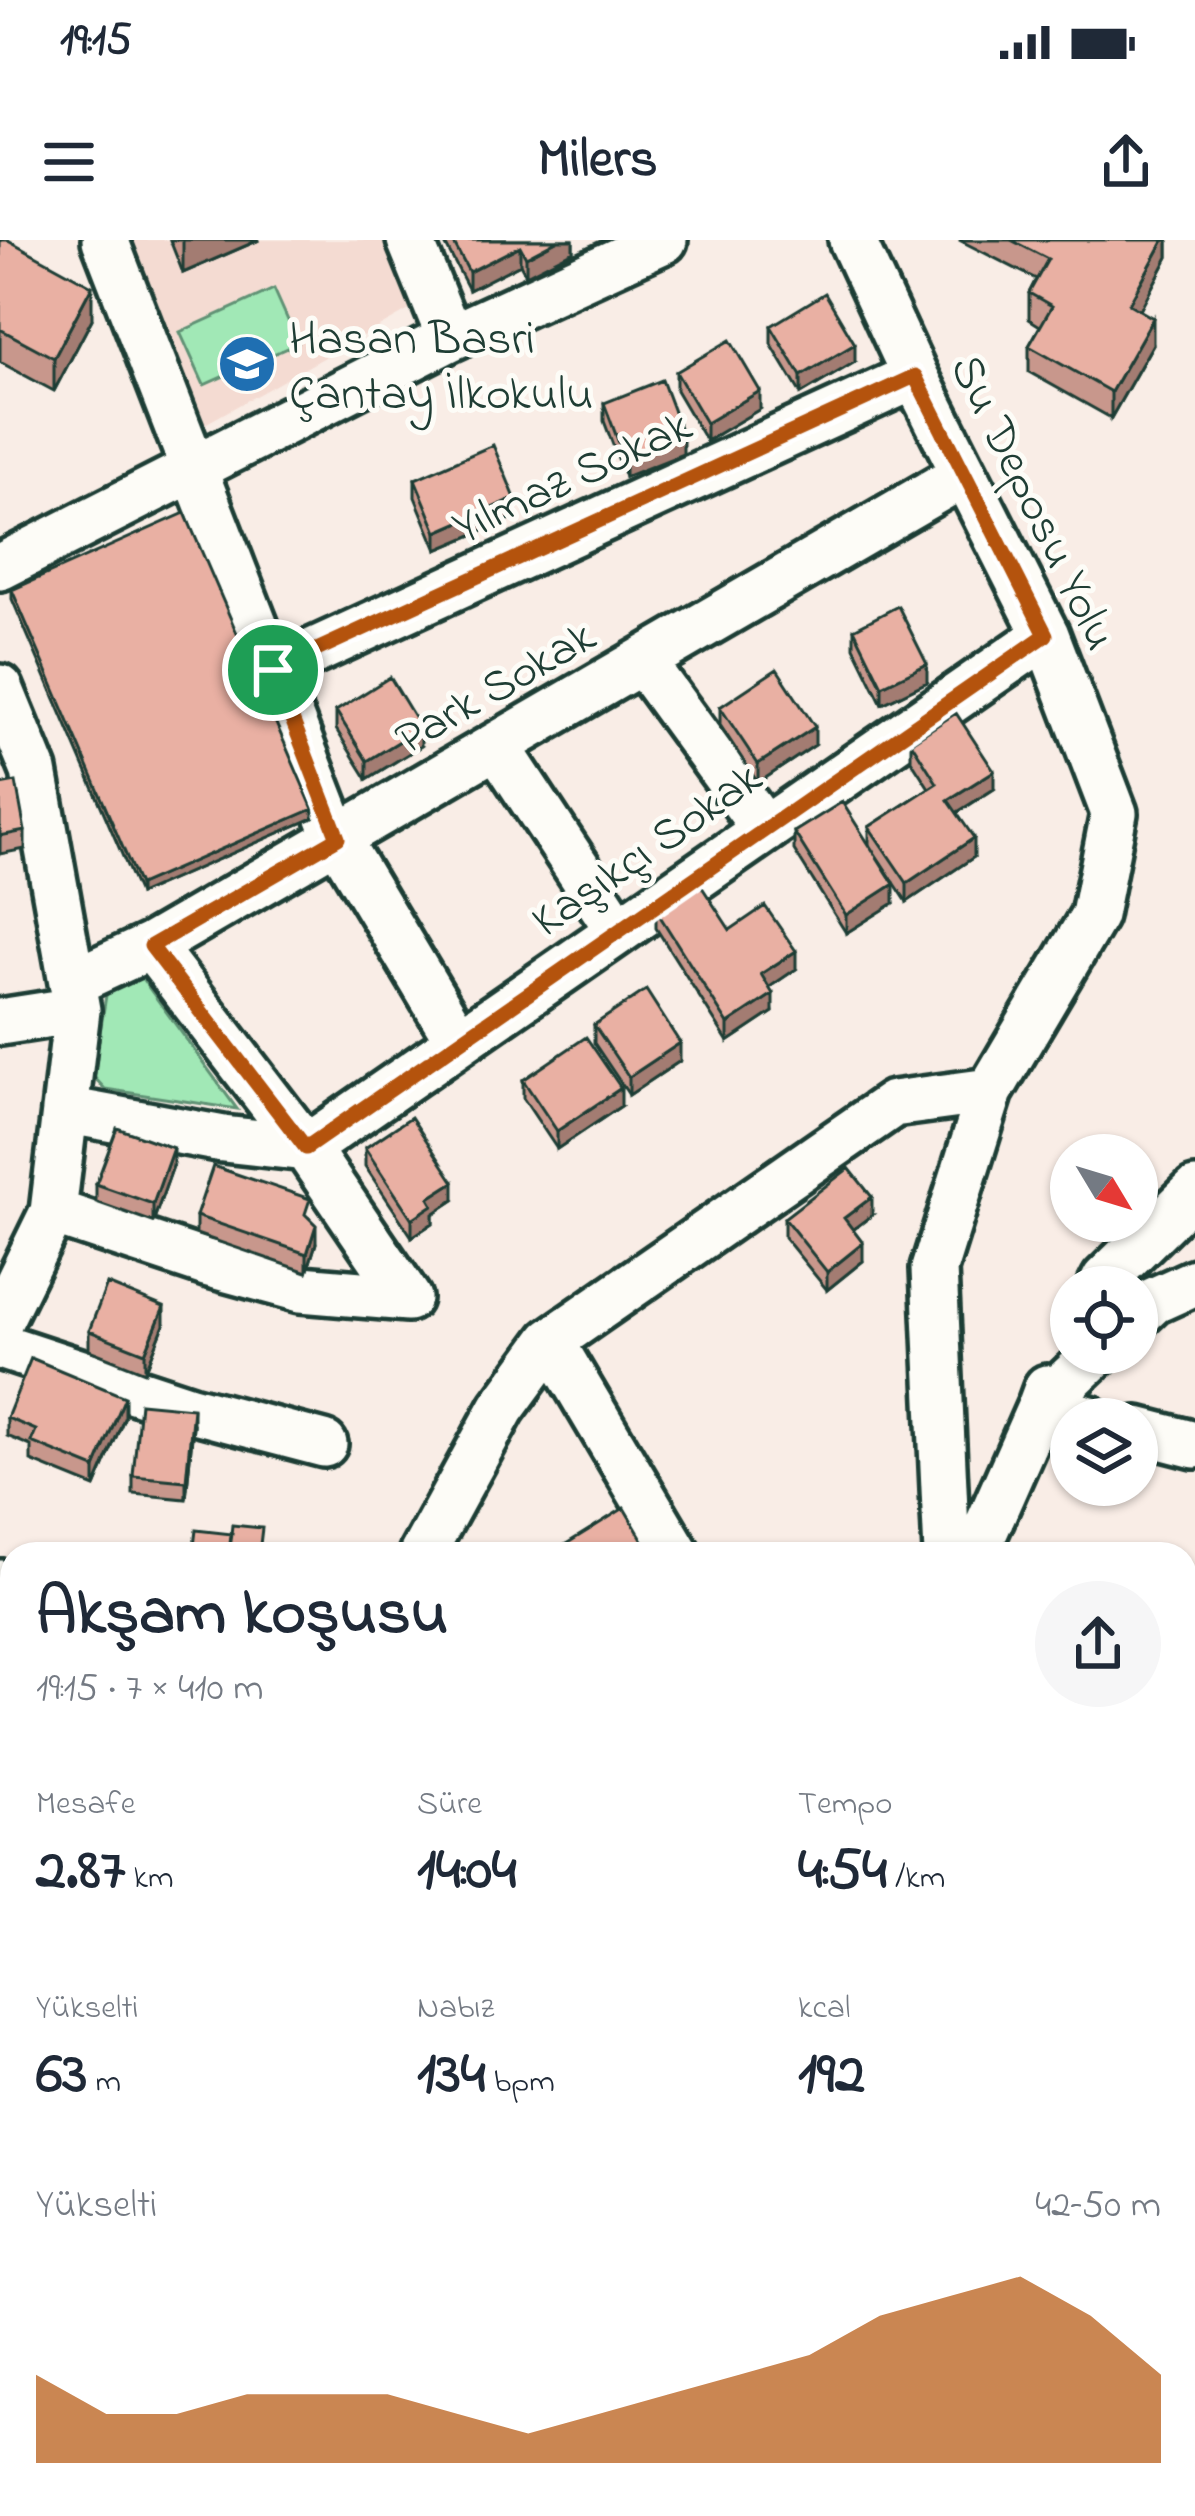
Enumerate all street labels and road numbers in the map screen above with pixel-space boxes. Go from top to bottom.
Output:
street label: Su Deposu Yolu [930,344,1133,663]
street label: Yılmaz Sokak [442,392,705,564]
street label: Park Sokak [383,603,611,775]
street label: Kaşıkçı Sokak [518,745,778,956]

